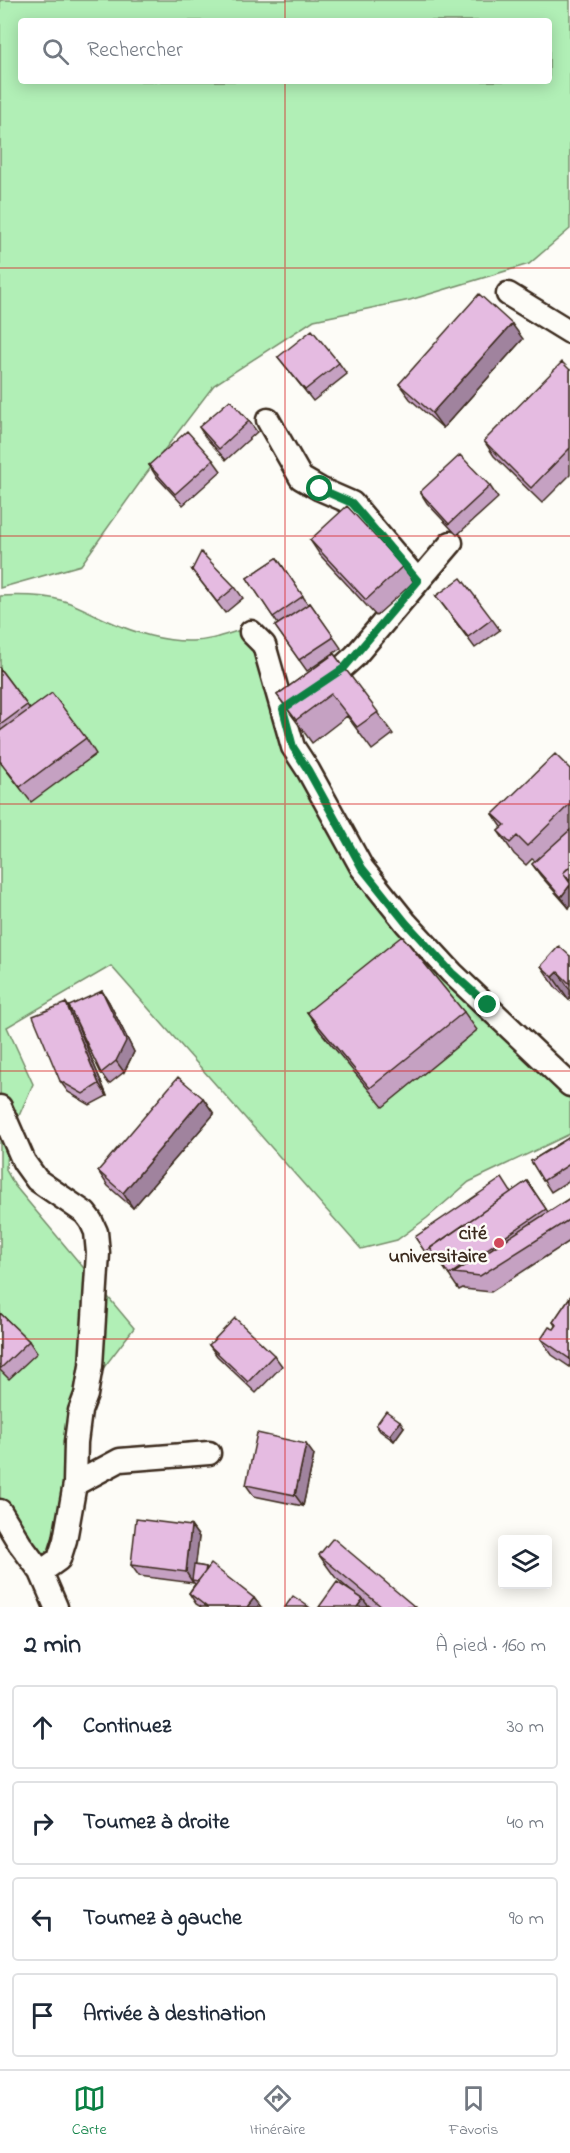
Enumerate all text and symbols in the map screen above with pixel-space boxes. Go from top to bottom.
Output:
search box [18,18,552,84]
icon: search [39,35,72,68]
text: Rechercher [87,35,183,67]
route start [306,475,332,501]
route end [474,991,500,1017]
place label: cité universitaire [389,1220,488,1272]
marker: cité universitaire [492,1236,506,1250]
map controls [498,1535,552,1589]
button: layers [498,1535,552,1589]
text: 2 min [24,1627,81,1665]
text: À pied · 160 m [435,1632,546,1661]
icon: ahead [26,1711,59,1744]
text: Continuez [83,1711,171,1743]
text: 30 m [507,1713,544,1742]
icon: right [26,1807,59,1840]
text: Tournez à droite [83,1807,229,1839]
text: 40 m [507,1809,544,1838]
icon: left [26,1903,59,1936]
text: Tournez à gauche [83,1903,242,1935]
text: 90 m [509,1905,544,1934]
icon: arrive [26,1999,59,2032]
text: Arrivée à destination [83,1999,266,2031]
tab: Carte [72,2082,107,2142]
tab: Itinéraire [250,2082,306,2142]
tab: Favoris [449,2082,498,2142]

